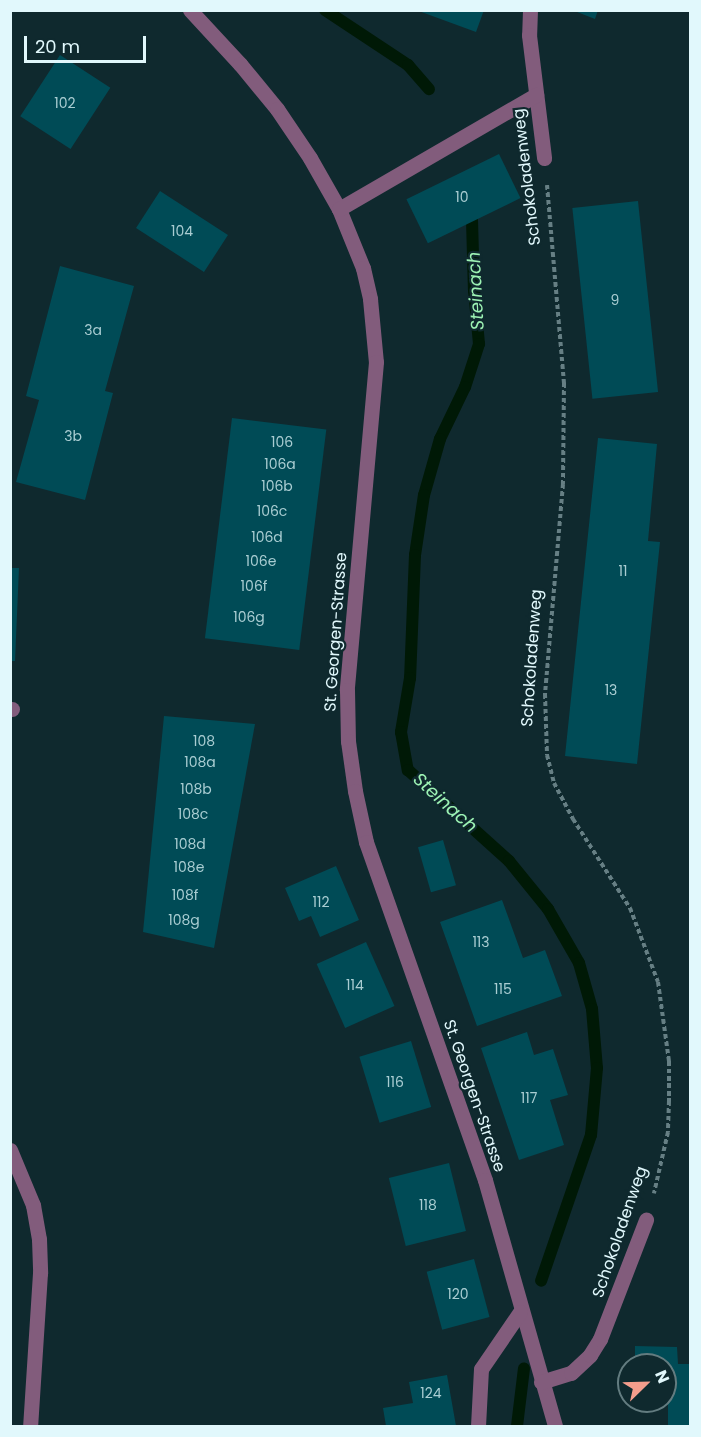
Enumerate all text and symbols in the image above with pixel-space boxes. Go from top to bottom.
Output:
scale bar [27,24,148,62]
text: 20 m [35,34,80,59]
house number: 102 [54,95,76,111]
street label: Schokoladenweg [509,108,545,246]
house number: 10 [455,189,469,205]
house number: 104 [171,223,193,239]
water label: Steinach [463,251,489,331]
house number: 9 [611,292,619,308]
house number: 3a [84,322,102,338]
house number: 3b [64,428,82,444]
house number: 106 [271,434,293,450]
house number: 106a [264,456,296,472]
house number: 106b [261,478,293,494]
house number: 106c [257,503,287,519]
house number: 106d [251,529,283,545]
street label: St. Georgen-Strasse [321,552,351,712]
house number: 106e [246,553,276,569]
house number: 11 [619,563,627,579]
house number: 106f [241,578,267,594]
street label: Schokoladenweg [518,589,546,727]
house number: 106g [233,609,265,625]
house number: 13 [605,682,617,698]
house number: 108 [193,733,215,749]
house number: 108a [184,754,216,770]
water label: Steinach [409,769,481,837]
house number: 108b [180,781,212,797]
house number: 108c [178,806,208,822]
house number: 108d [174,836,206,852]
house number: 108e [174,859,204,875]
house number: 108f [172,887,198,903]
house number: 112 [312,894,330,910]
house number: 108g [168,912,200,928]
house number: 113 [472,934,490,950]
house number: 114 [346,977,364,993]
house number: 115 [494,981,512,997]
street label: St. Georgen-Strasse [439,1017,509,1175]
house number: 116 [386,1074,404,1090]
house number: 117 [521,1090,537,1106]
street label: Schokoladenweg [589,1164,651,1300]
house number: 118 [419,1197,437,1213]
house number: 120 [447,1286,469,1302]
north arrow [617,1353,677,1413]
text: N [649,1367,675,1387]
house number: 124 [420,1385,442,1401]

